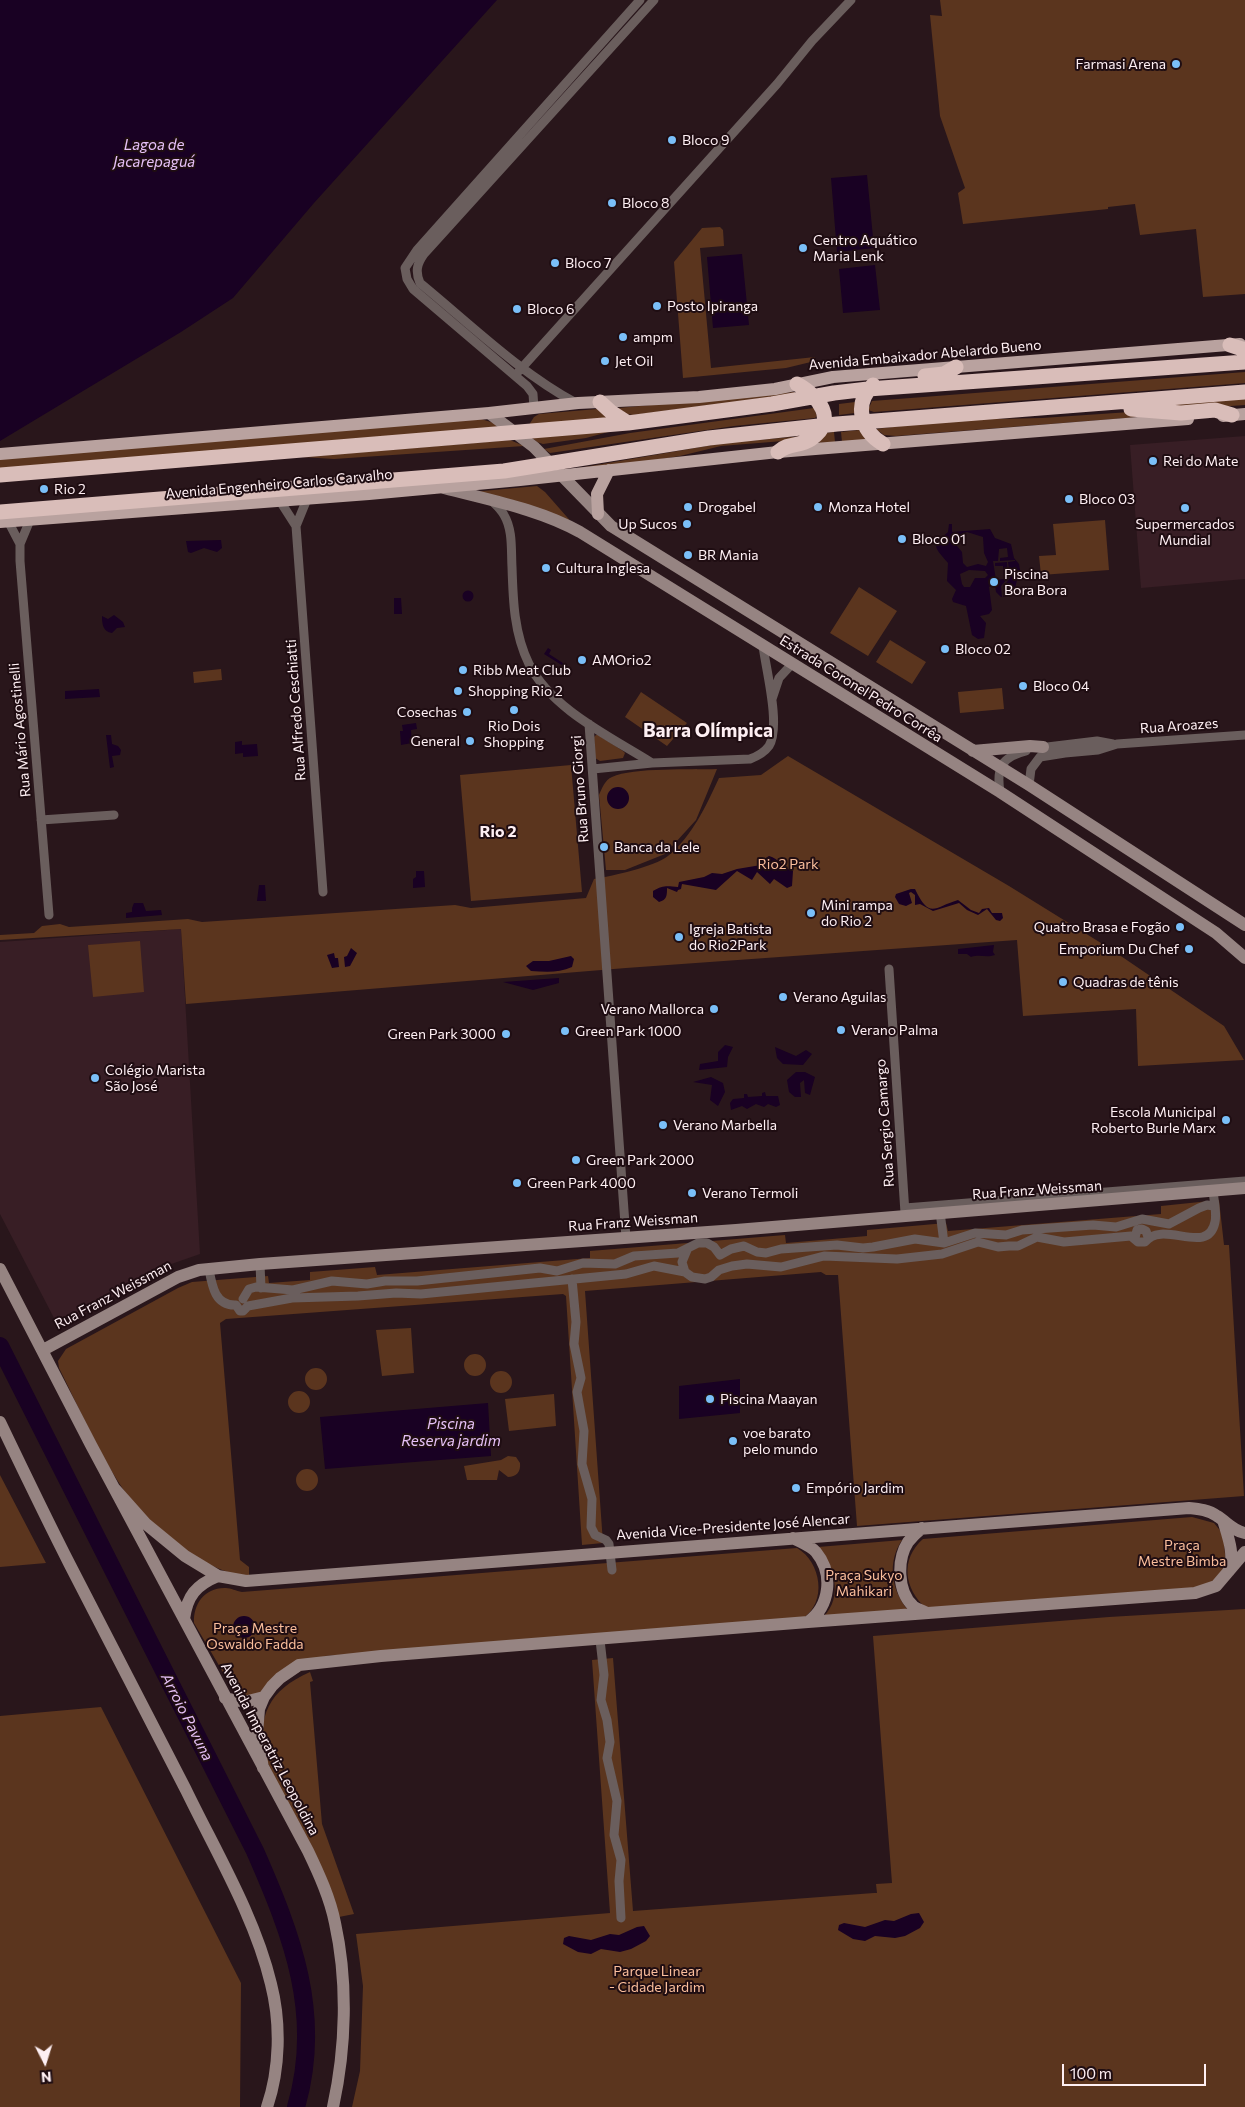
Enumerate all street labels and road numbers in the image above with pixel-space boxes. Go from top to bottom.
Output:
street label: Avenida Embaixador Abelardo Bueno [808,336,1042,374]
street label: Avenida Engenheiro Carlos Carvalho [165,466,393,502]
street label: Estrada Coronel Pedro Corrêa [777,632,945,746]
street label: Rua Alfredo Ceschiatti [283,639,309,781]
street label: Rua Mário Agostinelli [6,662,34,798]
street label: Rua Aroazes [1139,715,1219,737]
street label: Rua Bruno Giorgi [568,735,592,843]
street label: Rua Sergio Camargo [872,1058,898,1188]
street label: Rua Franz Weissman [972,1177,1102,1203]
street label: Rua Franz Weissman [568,1209,698,1235]
street label: Rua Franz Weissman [52,1257,174,1333]
street label: Avenida Vice-Presidente José Alencar [615,1510,851,1544]
street label: Avenida Imperatriz Leopoldina [217,1660,323,1838]

